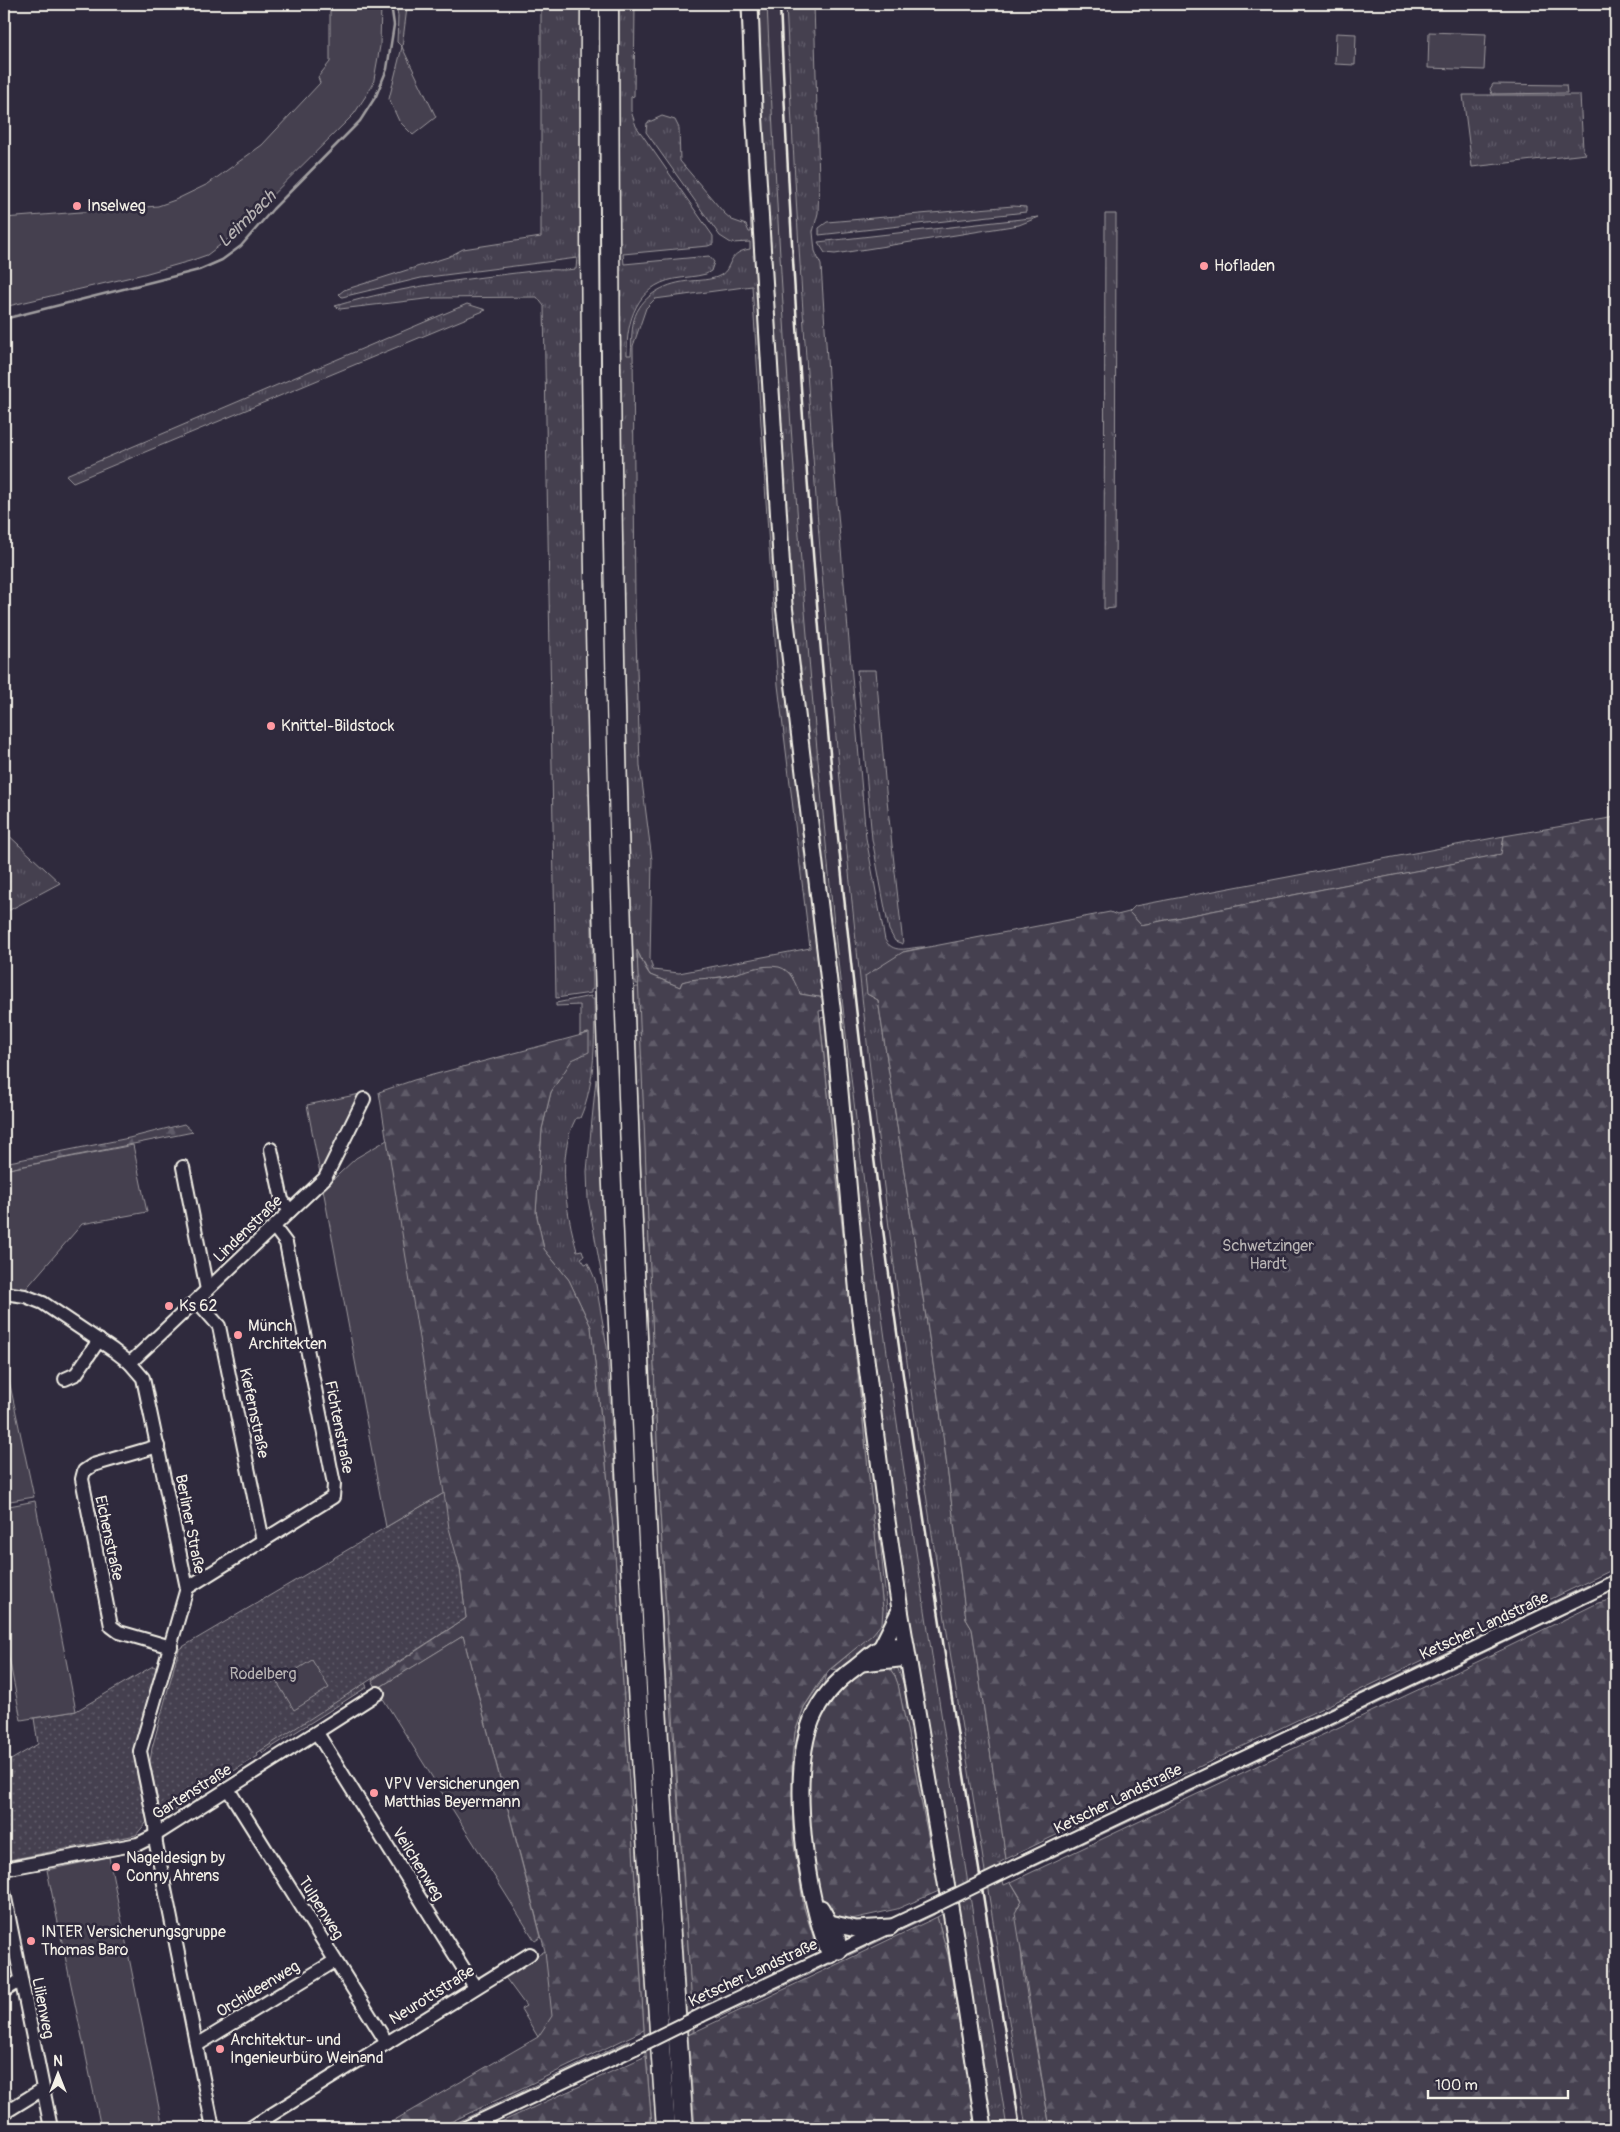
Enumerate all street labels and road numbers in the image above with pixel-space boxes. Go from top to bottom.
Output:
street label: Lindenstraße [209,1191,287,1267]
street label: Kiefernstraße [235,1366,273,1460]
street label: Fichtenstraße [320,1379,358,1475]
street label: Berliner Straße [171,1473,209,1575]
street label: Eichenstraße [90,1494,128,1582]
street label: Ketscher Landstraße [1416,1587,1552,1665]
street label: Ketscher Landstraße [1051,1759,1185,1839]
street label: Gartenstraße [149,1760,236,1824]
street label: Veilchenweg [387,1823,449,1905]
street label: Tulpenweg [294,1873,348,1943]
street label: Ketscher Landstraße [685,1934,821,2012]
street label: Orchideenweg [213,1956,303,2022]
street label: Neurottstraße [386,1961,479,2029]
street label: Lilienweg [27,1976,59,2040]

